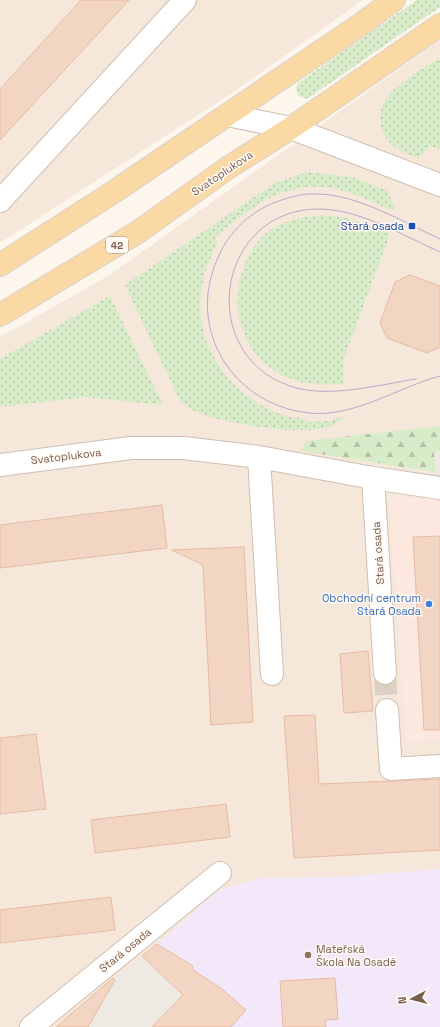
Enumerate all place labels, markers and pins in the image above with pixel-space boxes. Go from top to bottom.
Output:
place label: Stará osada [341,219,405,233]
marker: Stará osada [407,221,417,231]
place label: Obchodní centrum Stará Osada [322,591,422,618]
marker: Obchodní centrum Stará Osada [424,599,434,609]
place label: Mateřská Škola Na Osadě [316,942,396,969]
marker: Mateřská Škola Na Osadě [303,950,313,960]

